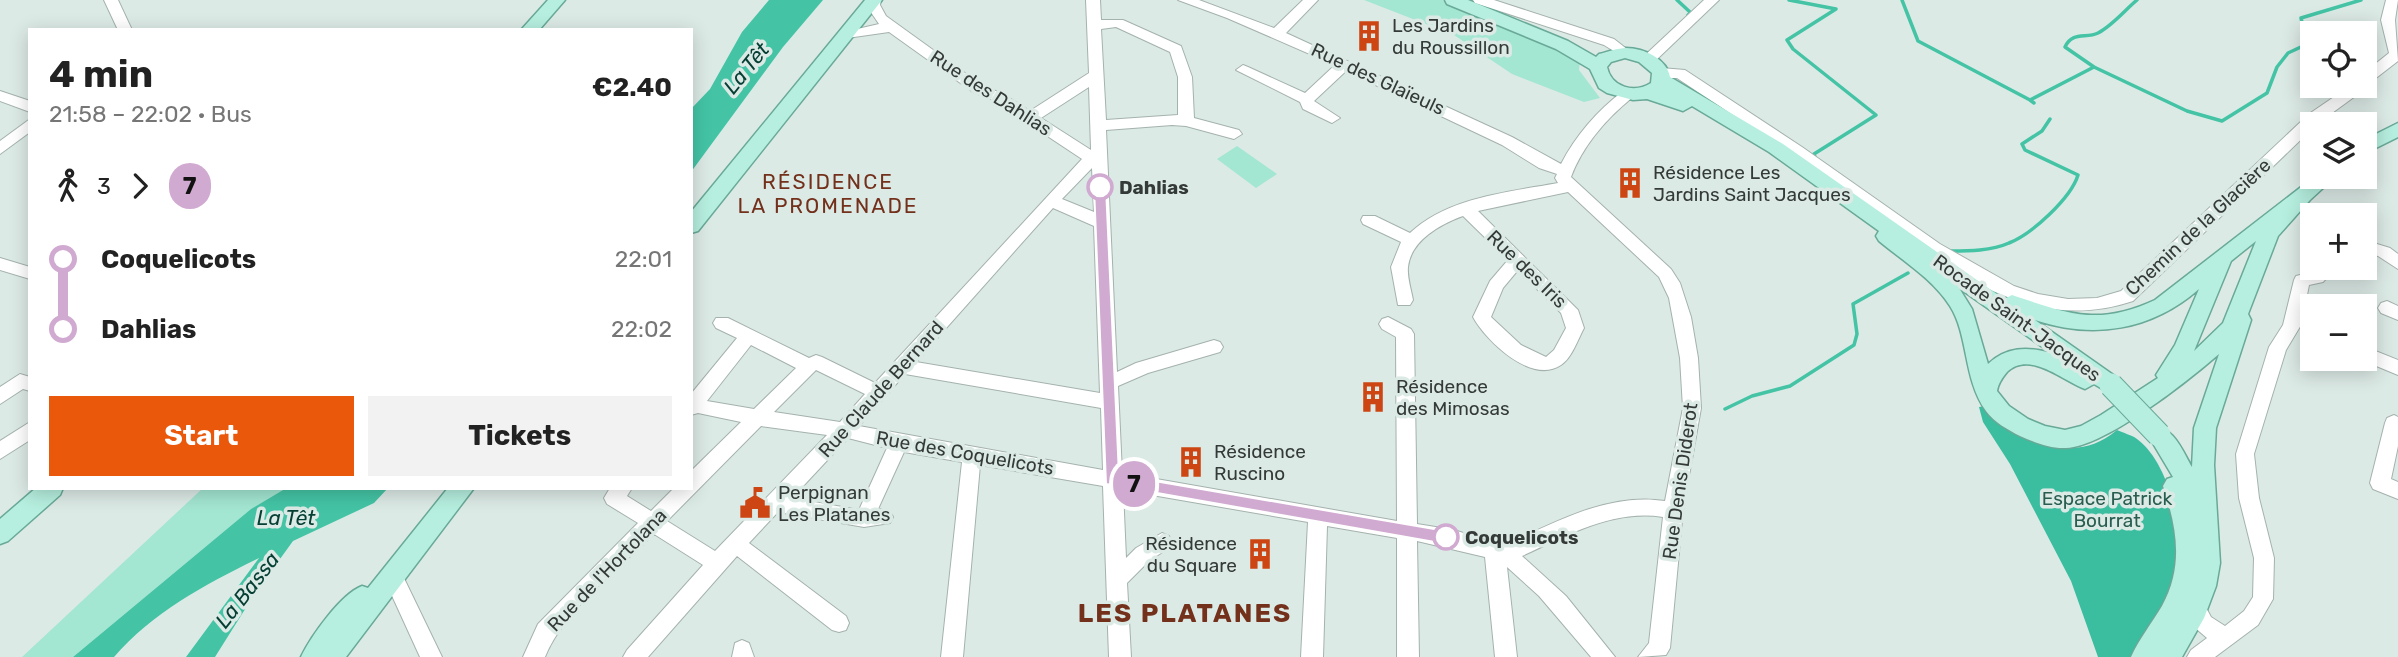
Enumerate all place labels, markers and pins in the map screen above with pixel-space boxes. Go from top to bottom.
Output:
place label: Les Jardins du Roussillon [1392,14,1510,59]
building icon: Les Jardins du Roussillon [1352,19,1386,53]
place label: Résidence Les Jardins Saint Jacques [1653,161,1851,206]
building icon: Résidence Les Jardins Saint Jacques [1613,166,1647,200]
marker: Dahlias [1087,174,1113,200]
place label: Dahlias [1119,176,1189,199]
place label: Résidence des Mimosas [1396,375,1510,420]
building icon: Résidence des Mimosas [1356,380,1390,414]
place label: Résidence Ruscino [1214,440,1306,485]
building icon: Résidence Ruscino [1174,445,1208,479]
place label: Perpignan Les Platanes [778,481,890,526]
public building icon: Perpignan Les Platanes [738,486,772,520]
marker: Coquelicots [1433,524,1459,550]
place label: Coquelicots [1465,526,1578,549]
place label: Résidence du Square [1145,532,1237,577]
building icon: Résidence du Square [1243,537,1277,571]

